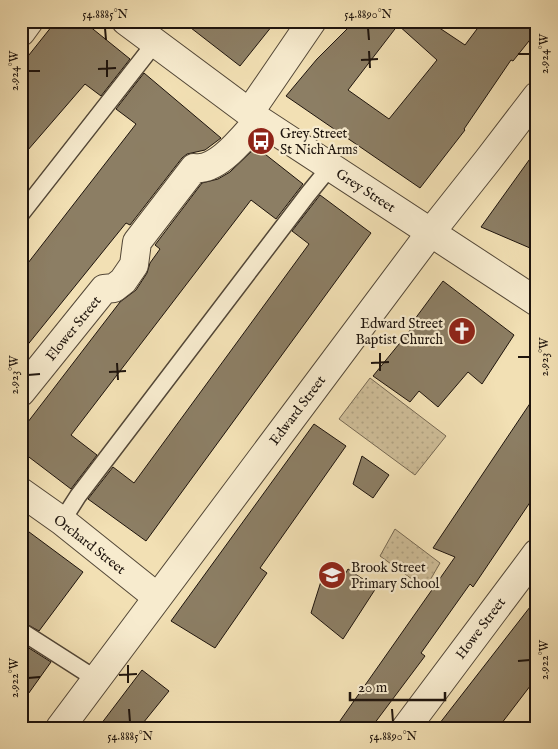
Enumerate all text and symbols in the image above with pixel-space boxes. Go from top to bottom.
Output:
text: 54.8885°N [82,7,128,22]
text: 54.8890°N [344,7,392,22]
text: 2.924°W [537,33,552,74]
text: 2.924°W [7,50,22,91]
place label: Grey Street St Nich Arms [280,125,358,159]
bus stop icon: Grey Street St Nich Arms [246,126,276,156]
street label: Grey Street [332,165,399,217]
street label: Flower Street [42,292,106,365]
place label: Edward Street Baptist Church [356,315,444,349]
church icon: Edward Street Baptist Church [447,316,477,346]
text: 2.923°W [537,337,552,376]
text: 2.923°W [7,355,22,394]
street label: Edward Street [266,372,330,449]
street label: Orchard Street [50,511,129,579]
place label: Brook Street Primary School [351,559,440,593]
school or university icon: Brook Street Primary School [317,560,347,590]
street label: Howe Street [452,594,510,663]
text: 2.922°W [537,639,552,680]
text: 2.922°W [7,657,22,698]
scale bar [350,669,446,701]
text: 20 m [358,678,388,697]
text: 54.8885°N [107,729,153,744]
text: 54.8890°N [369,729,417,744]

